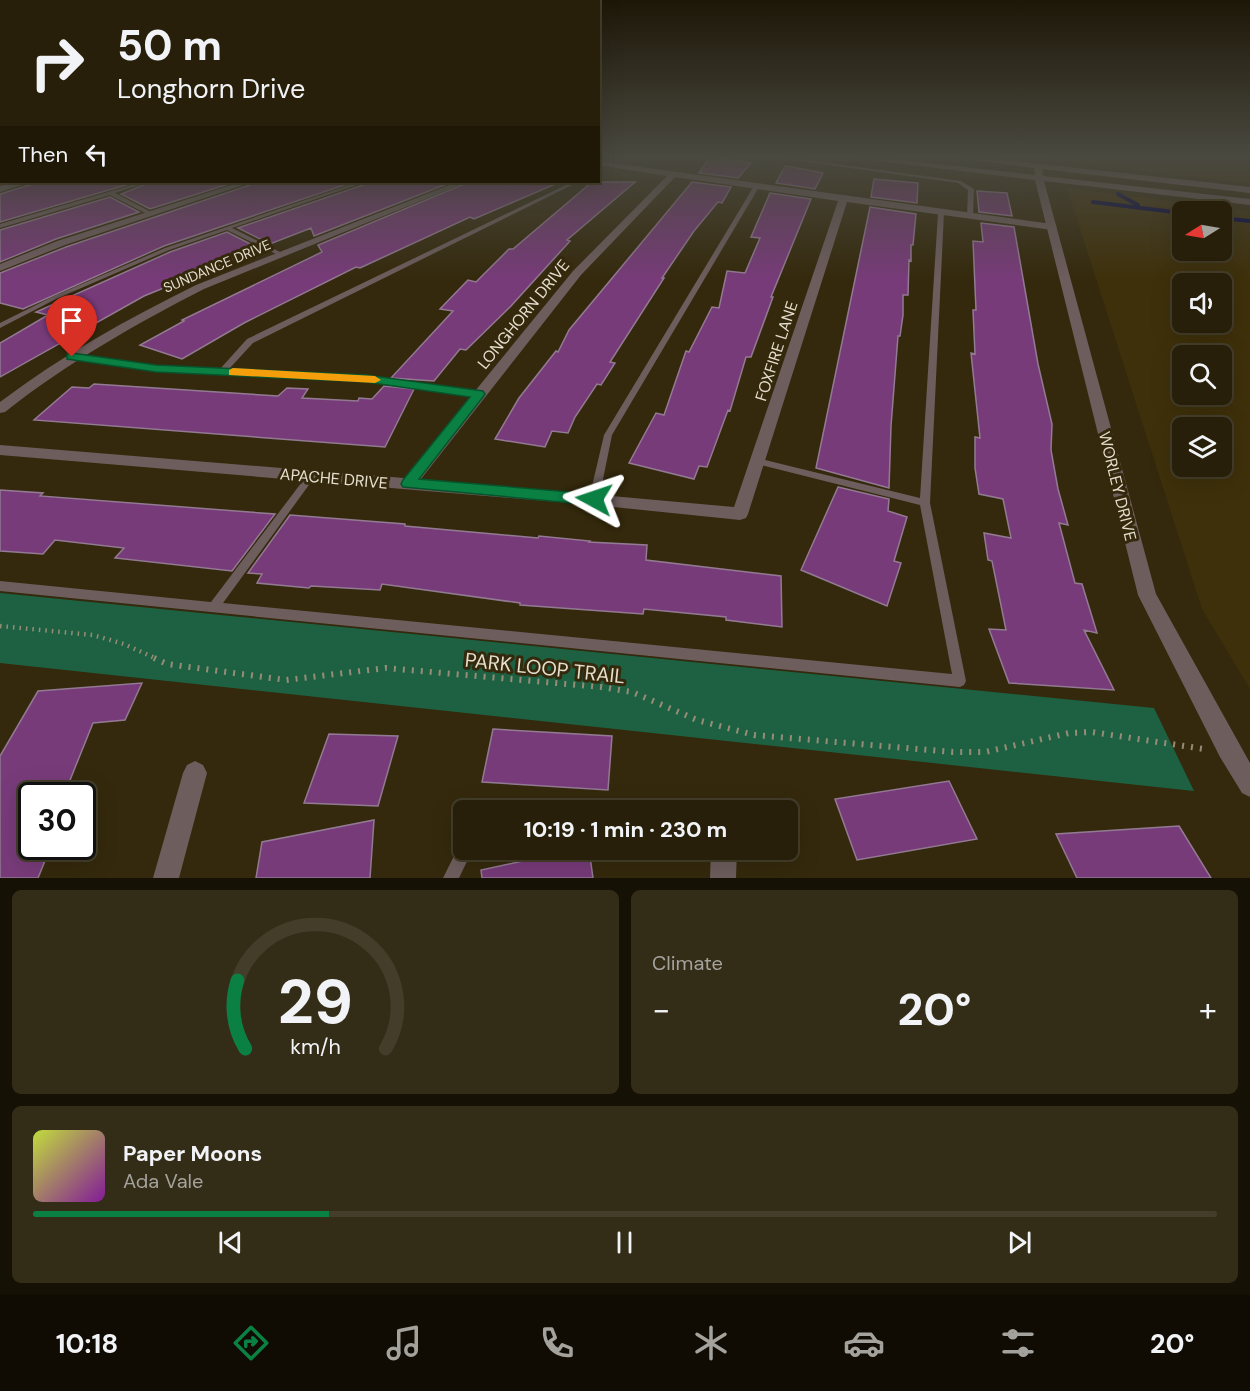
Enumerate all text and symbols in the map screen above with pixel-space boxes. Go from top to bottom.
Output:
text: 50 m [117,18,222,73]
icon: right [18,24,96,102]
text: Longhorn Drive [117,71,305,106]
icon: left [80,138,113,171]
text: Then [18,140,68,169]
north arrow [1172,201,1232,261]
map controls [1172,201,1232,477]
street label: SUNDANCE DRIVE [161,235,274,297]
street label: LONGHORN DRIVE [473,255,574,373]
button: sound [1172,273,1232,333]
pin [46,295,97,357]
street label: FOXFIRE LANE [750,298,803,404]
icon: arrive [55,304,88,337]
button: search [1172,345,1232,405]
button: layers [1172,417,1232,477]
street label: WORLEY DRIVE [1094,429,1141,543]
street label: APACHE DRIVE [279,463,389,494]
position arrow [562,467,626,531]
street label: PARK LOOP TRAIL [464,647,626,689]
speed limit sign: 30 [18,782,96,860]
text: 10:19 · 1 min · 230 m [524,815,727,844]
text: Climate [652,950,723,976]
text: 29 [278,961,353,1042]
text: 20° [898,980,971,1039]
text: − [652,988,670,1031]
text: + [1199,988,1217,1031]
text: km/h [290,1033,341,1061]
text: Paper Moons [123,1139,262,1168]
text: Ada Vale [123,1168,203,1194]
icon: previous [214,1226,247,1259]
icon: pause [608,1226,641,1259]
icon: next [1003,1226,1036,1259]
icon: directions [230,1322,272,1364]
icon: music [383,1322,425,1364]
icon: phone [536,1322,578,1364]
icon: climate [690,1322,732,1364]
icon: car [843,1322,885,1364]
icon: filters [997,1322,1039,1364]
text: 10:18 [56,1326,118,1361]
text: 20° [1150,1326,1194,1361]

